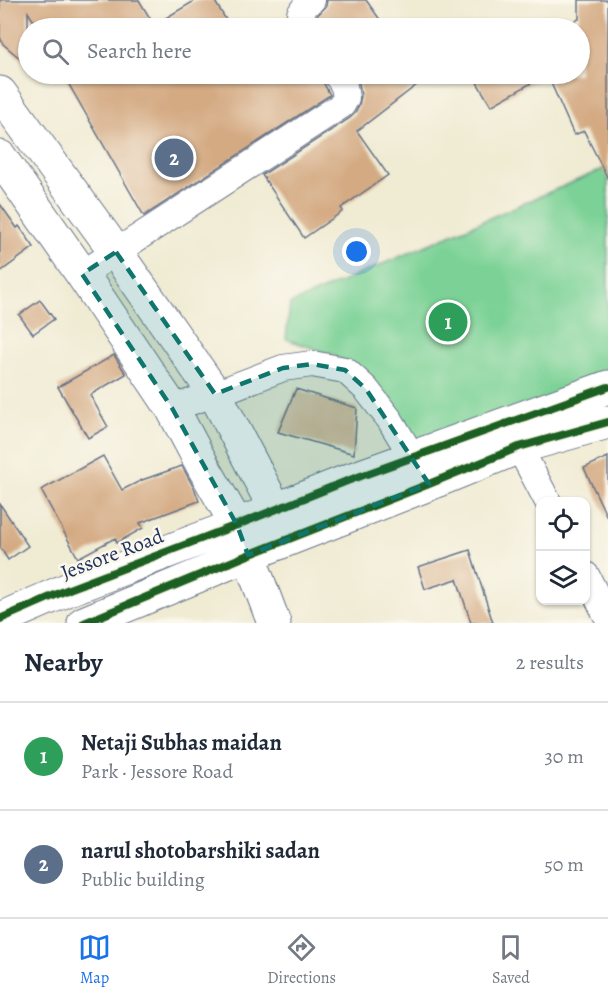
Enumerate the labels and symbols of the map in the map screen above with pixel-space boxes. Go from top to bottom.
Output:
pin: 2 [154,136,194,180]
your location [342,237,371,266]
pin: 1 [428,300,468,344]
street label: Jessore Road [57,521,168,586]

